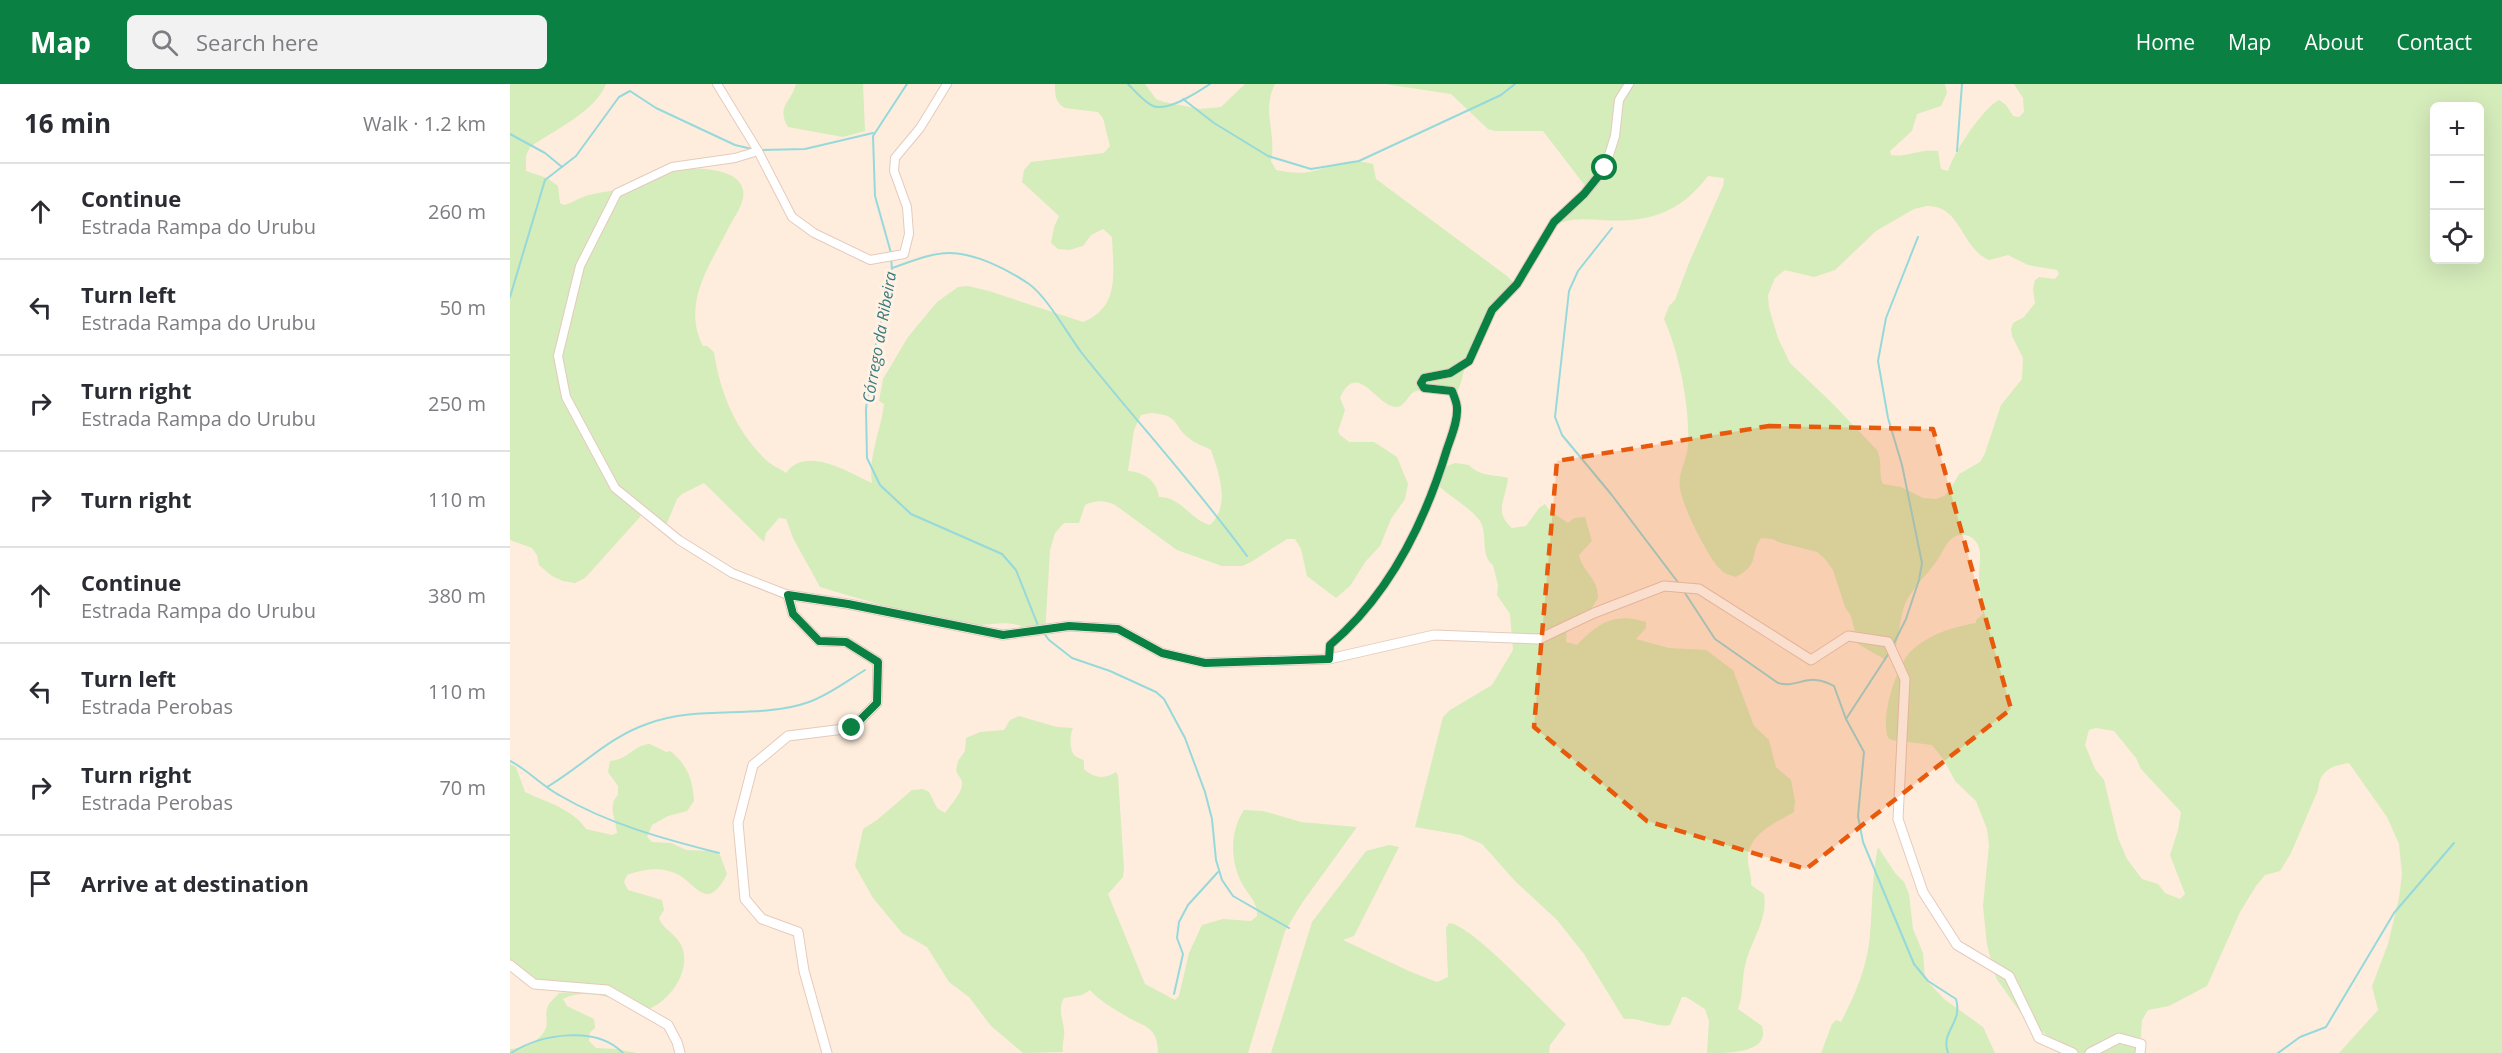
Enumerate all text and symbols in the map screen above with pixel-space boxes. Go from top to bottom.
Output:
search box [127,15,547,69]
text: Map [30,23,91,61]
icon: search [148,26,181,59]
text: Search here [196,27,319,57]
text: Home [2136,28,2195,56]
text: Map [2228,28,2271,56]
text: About [2304,28,2364,56]
text: Contact [2397,28,2472,56]
map controls [2430,102,2484,264]
button: + [2430,102,2484,156]
text: 16 min [24,105,111,141]
text: Walk · 1.2 km [363,110,486,137]
route start [1591,154,1617,180]
button: − [2430,156,2484,210]
text: Continue [81,183,181,213]
icon: ahead [24,195,57,228]
text: 260 m [428,198,486,225]
button: locate [2430,210,2484,264]
text: Estrada Rampa do Urubu [81,213,316,240]
water label: Córrego da Ribeira [857,270,901,404]
text: Turn left [81,279,176,309]
icon: left [24,291,57,324]
text: 50 m [439,294,486,321]
text: Estrada Rampa do Urubu [81,309,316,336]
text: Turn right [81,375,192,405]
icon: right [24,387,57,420]
text: 250 m [428,390,486,417]
text: Estrada Rampa do Urubu [81,405,316,432]
icon: right [24,483,57,516]
text: Turn right [81,484,192,514]
text: 110 m [428,486,486,513]
text: Continue [81,567,181,597]
icon: ahead [24,579,57,612]
text: 380 m [428,582,486,609]
text: Estrada Rampa do Urubu [81,597,316,624]
text: Turn left [81,663,176,693]
icon: left [24,675,57,708]
text: 110 m [428,678,486,705]
text: Estrada Perobas [81,693,233,720]
route end [838,714,864,740]
text: Turn right [81,759,192,789]
icon: right [24,771,57,804]
text: 70 m [439,774,486,801]
text: Estrada Perobas [81,789,233,816]
icon: arrive [24,867,57,900]
text: Arrive at destination [81,868,309,898]

